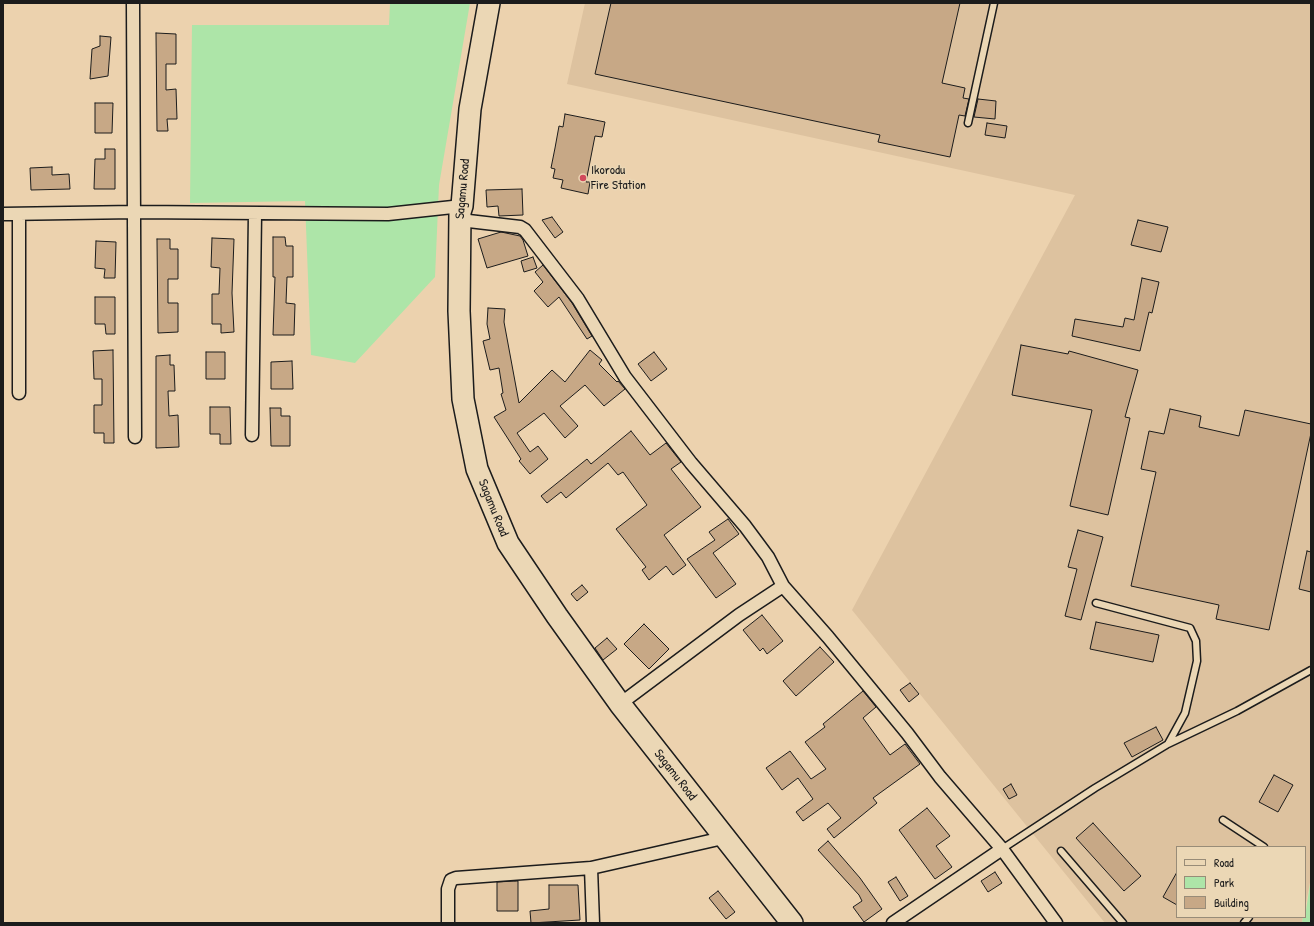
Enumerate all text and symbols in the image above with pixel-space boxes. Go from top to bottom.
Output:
street label: Sagamu Road [453,158,473,220]
place label: Ikorodu Fire Station [591,163,646,194]
marker: Ikorodu Fire Station [578,173,588,183]
street label: Sagamu Road [474,477,512,539]
street label: Sagamu Road [650,746,700,804]
legend [1176,846,1306,918]
text: Road [1214,854,1234,871]
text: Park [1214,874,1234,891]
text: Building [1214,894,1249,911]

